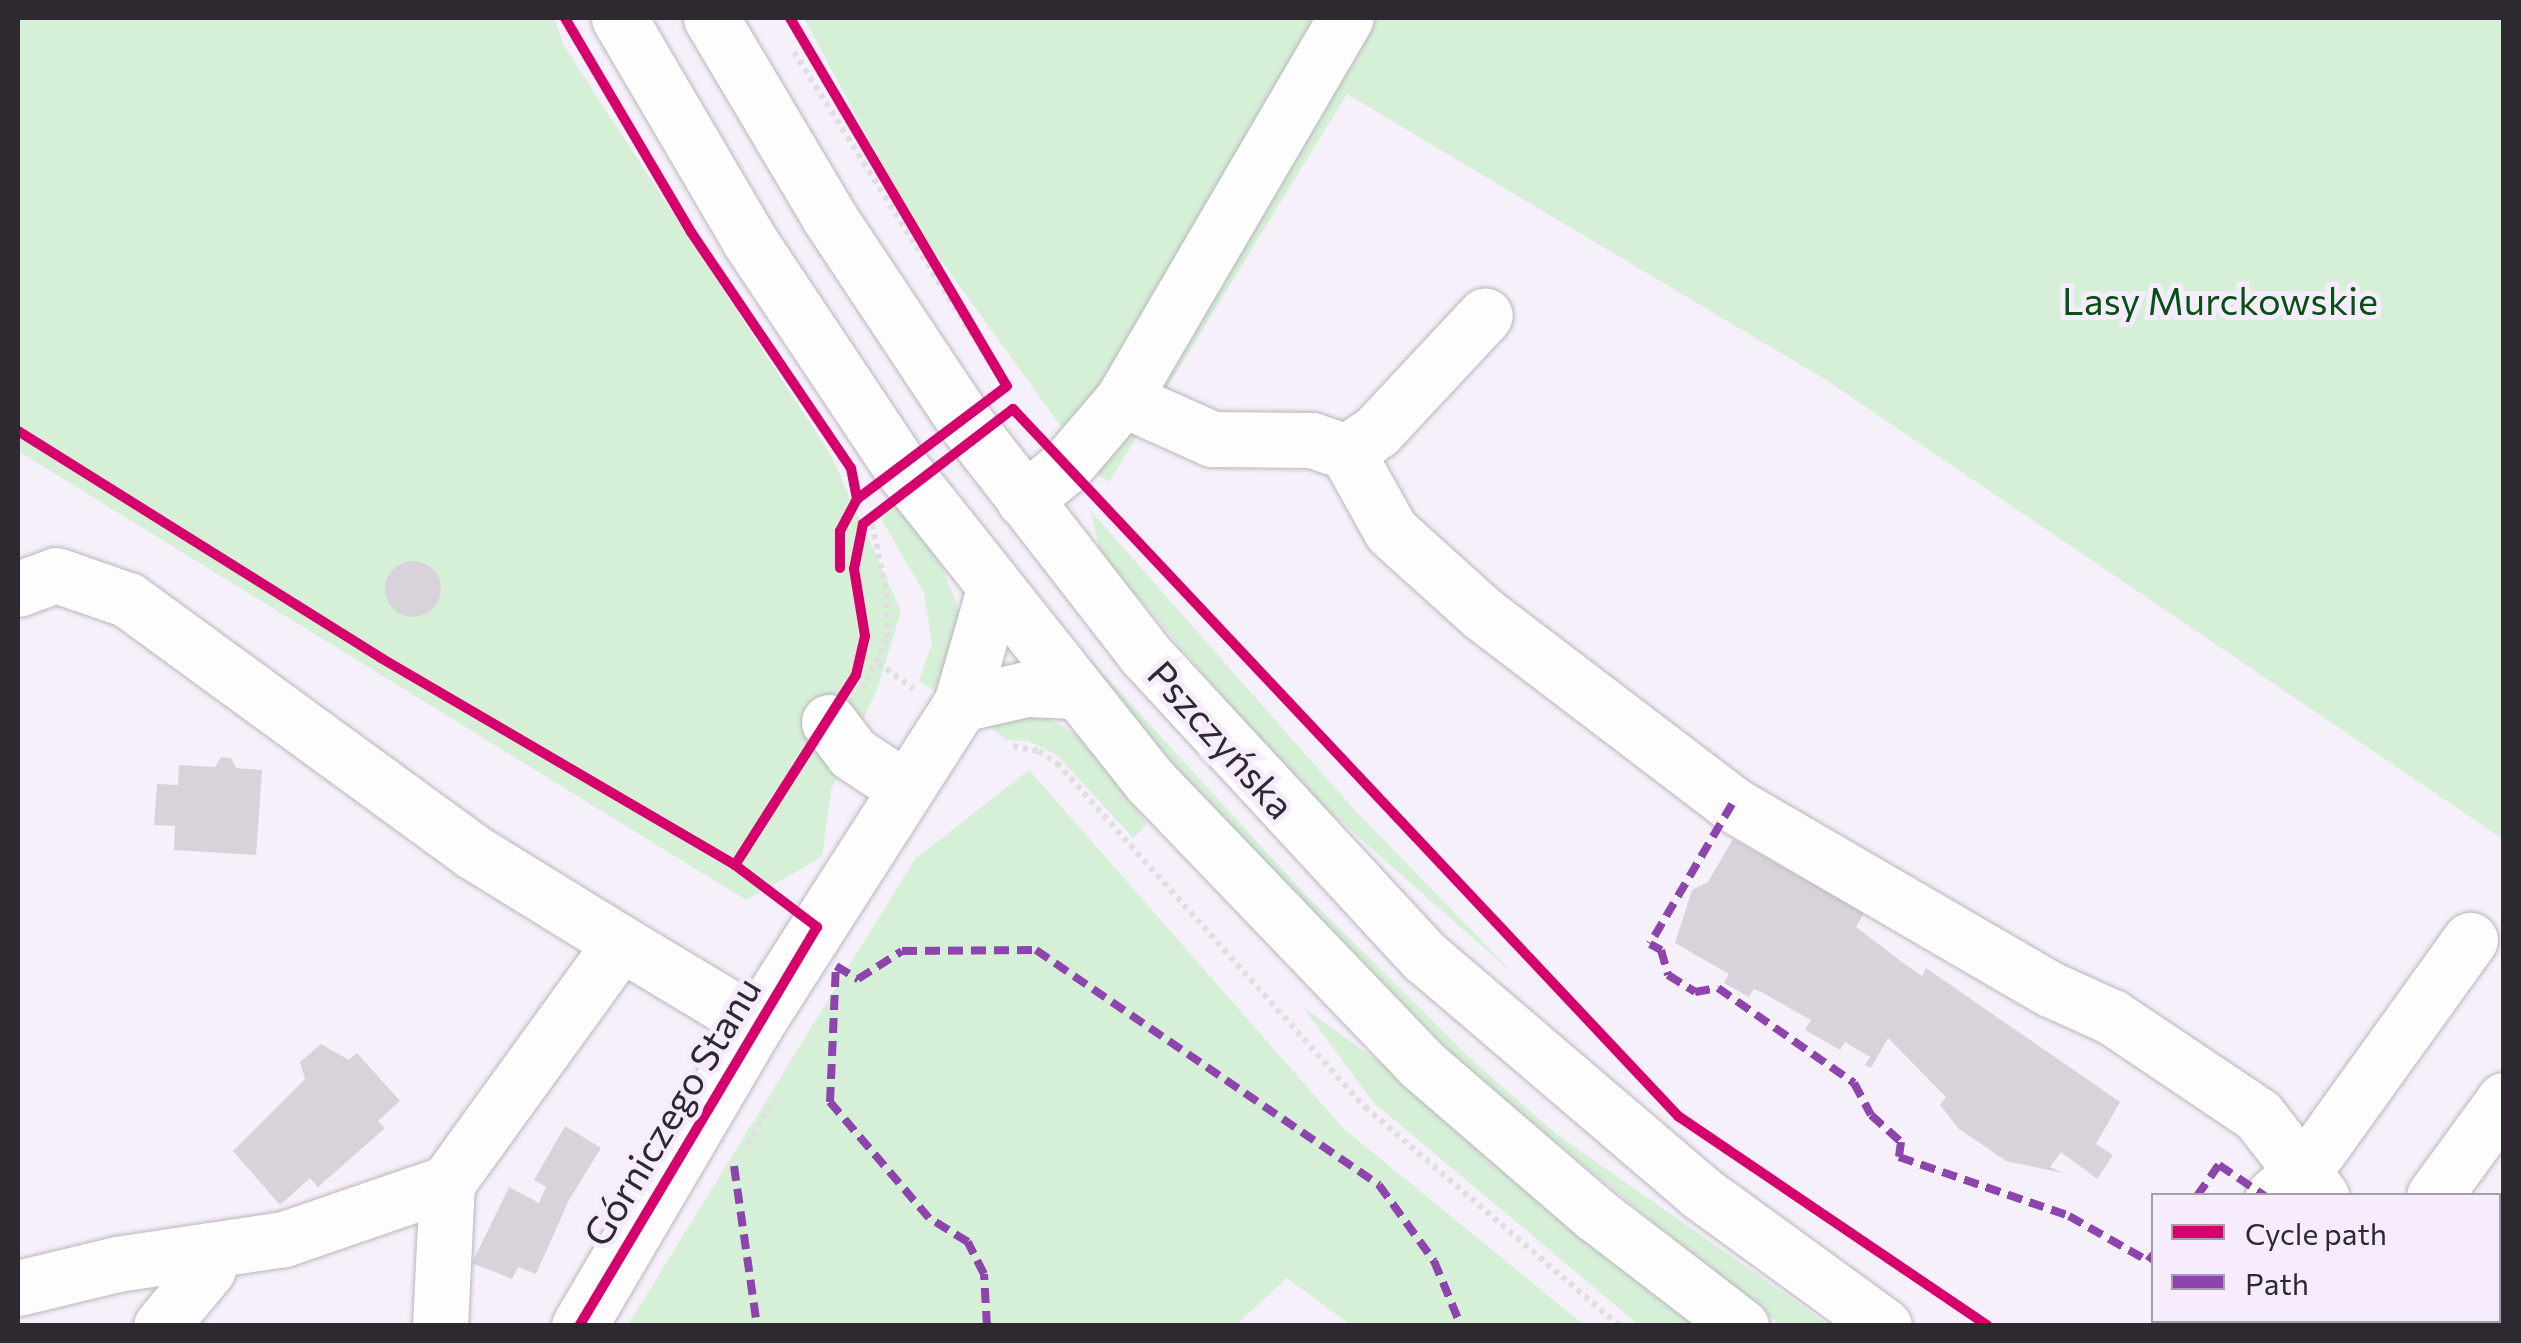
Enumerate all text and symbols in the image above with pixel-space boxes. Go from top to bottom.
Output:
park label: Lasy Murckowskie [2062,277,2378,323]
street label: Pszczyńska [1139,651,1305,827]
street label: Górniczego Stanu [573,968,769,1254]
legend [2151,1193,2501,1323]
text: Cycle path [2245,1214,2387,1251]
text: Path [2245,1264,2309,1301]

